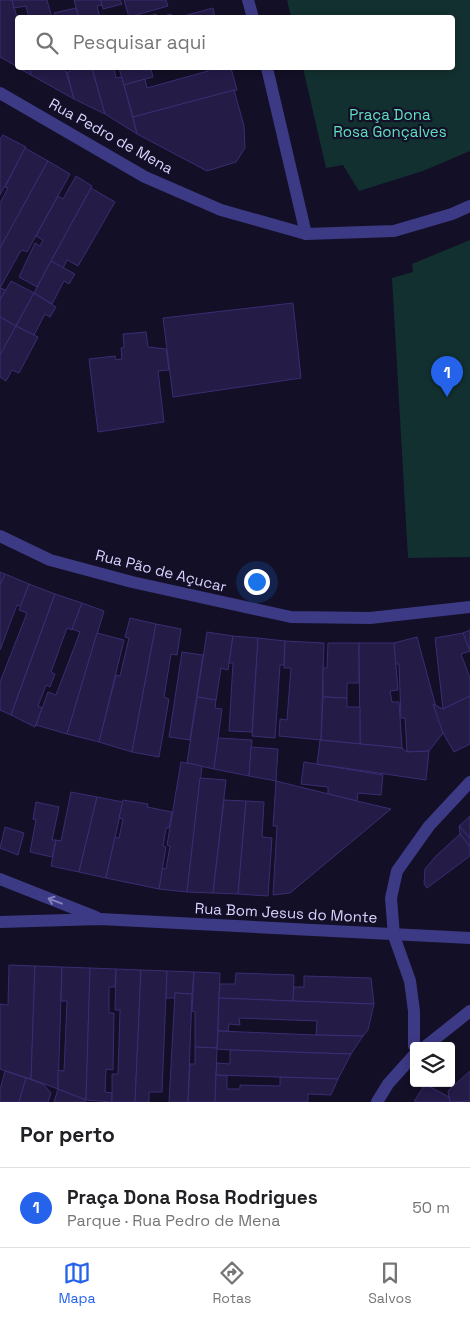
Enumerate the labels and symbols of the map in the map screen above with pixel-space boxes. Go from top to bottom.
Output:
street label: Rua Pedro de Mena [46,94,177,178]
park label: Praça Dona Rosa Gonçalves [333,105,447,141]
pin: 1 [431,356,463,397]
street label: Rua Pão de Açucar [94,545,229,596]
your location [244,569,270,595]
one-way arrow [48,896,63,905]
street label: Rua Bom Jesus do Monte [194,898,378,927]

